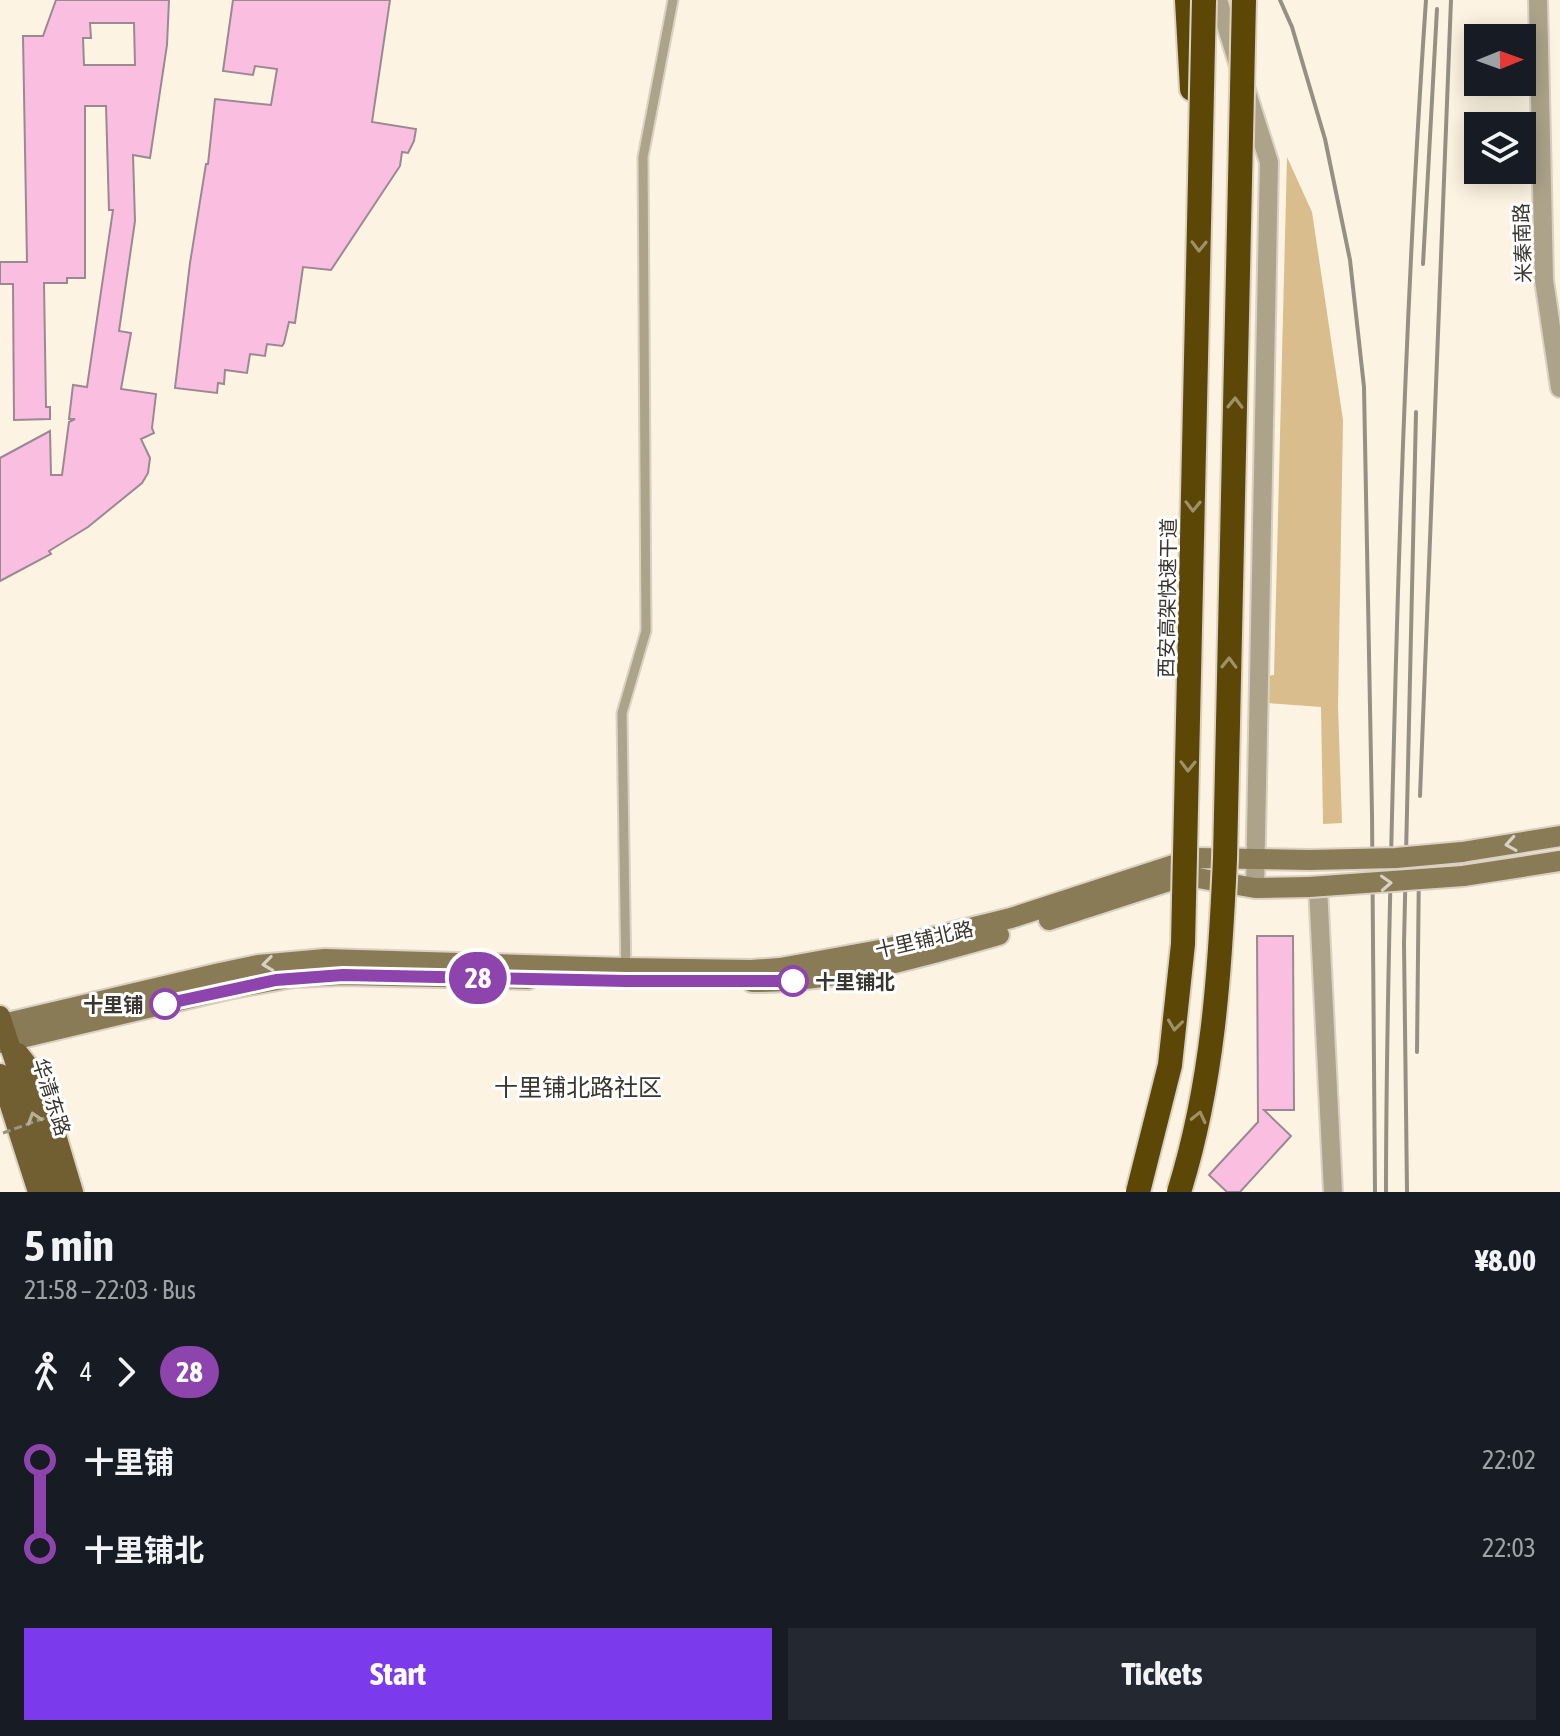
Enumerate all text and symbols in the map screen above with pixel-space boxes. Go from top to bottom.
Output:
north arrow [1464,24,1536,96]
map controls [1464,24,1536,184]
button: layers [1464,112,1536,184]
street label: 米秦南路 [1509,203,1535,283]
one-way arrow [1190,240,1208,253]
one-way arrow [1226,396,1244,409]
one-way arrow [1185,500,1202,513]
street label: 西安高架快速干道 [1154,518,1180,678]
one-way arrow [1221,656,1238,669]
one-way arrow [1179,760,1197,773]
one-way arrow [1504,834,1518,851]
one-way arrow [1380,875,1393,892]
street label: 十里铺北路 [873,917,975,961]
line badge: 28 [442,952,514,1004]
one-way arrow [261,955,275,972]
text: 28 [465,962,491,994]
marker: 十里铺北 [778,966,808,996]
place label: 十里铺北 [815,970,895,993]
marker: 十里铺 [150,989,180,1019]
place label: 十里铺 [83,993,143,1016]
one-way arrow [1167,1019,1184,1032]
street label: 华清东路 [29,1055,75,1139]
district label: 十里铺北路社区 [494,1074,662,1101]
one-way arrow [1190,1110,1207,1124]
one-way arrow [27,1112,43,1126]
text: 5 min [24,1220,114,1270]
text: ¥8.00 [1475,1243,1536,1277]
text: 21:58 – 22:03 · Bus [24,1275,196,1305]
icon: walk [24,1350,68,1394]
icon: forward [104,1350,148,1394]
text: 28 [176,1356,203,1388]
text: 4 [80,1357,92,1387]
text: 十里铺 [84,1445,174,1479]
text: 22:02 [1482,1445,1536,1475]
text: 十里铺北 [84,1533,204,1567]
text: 22:03 [1482,1533,1536,1563]
button: Start [24,1628,772,1720]
button: Tickets [788,1628,1536,1720]

